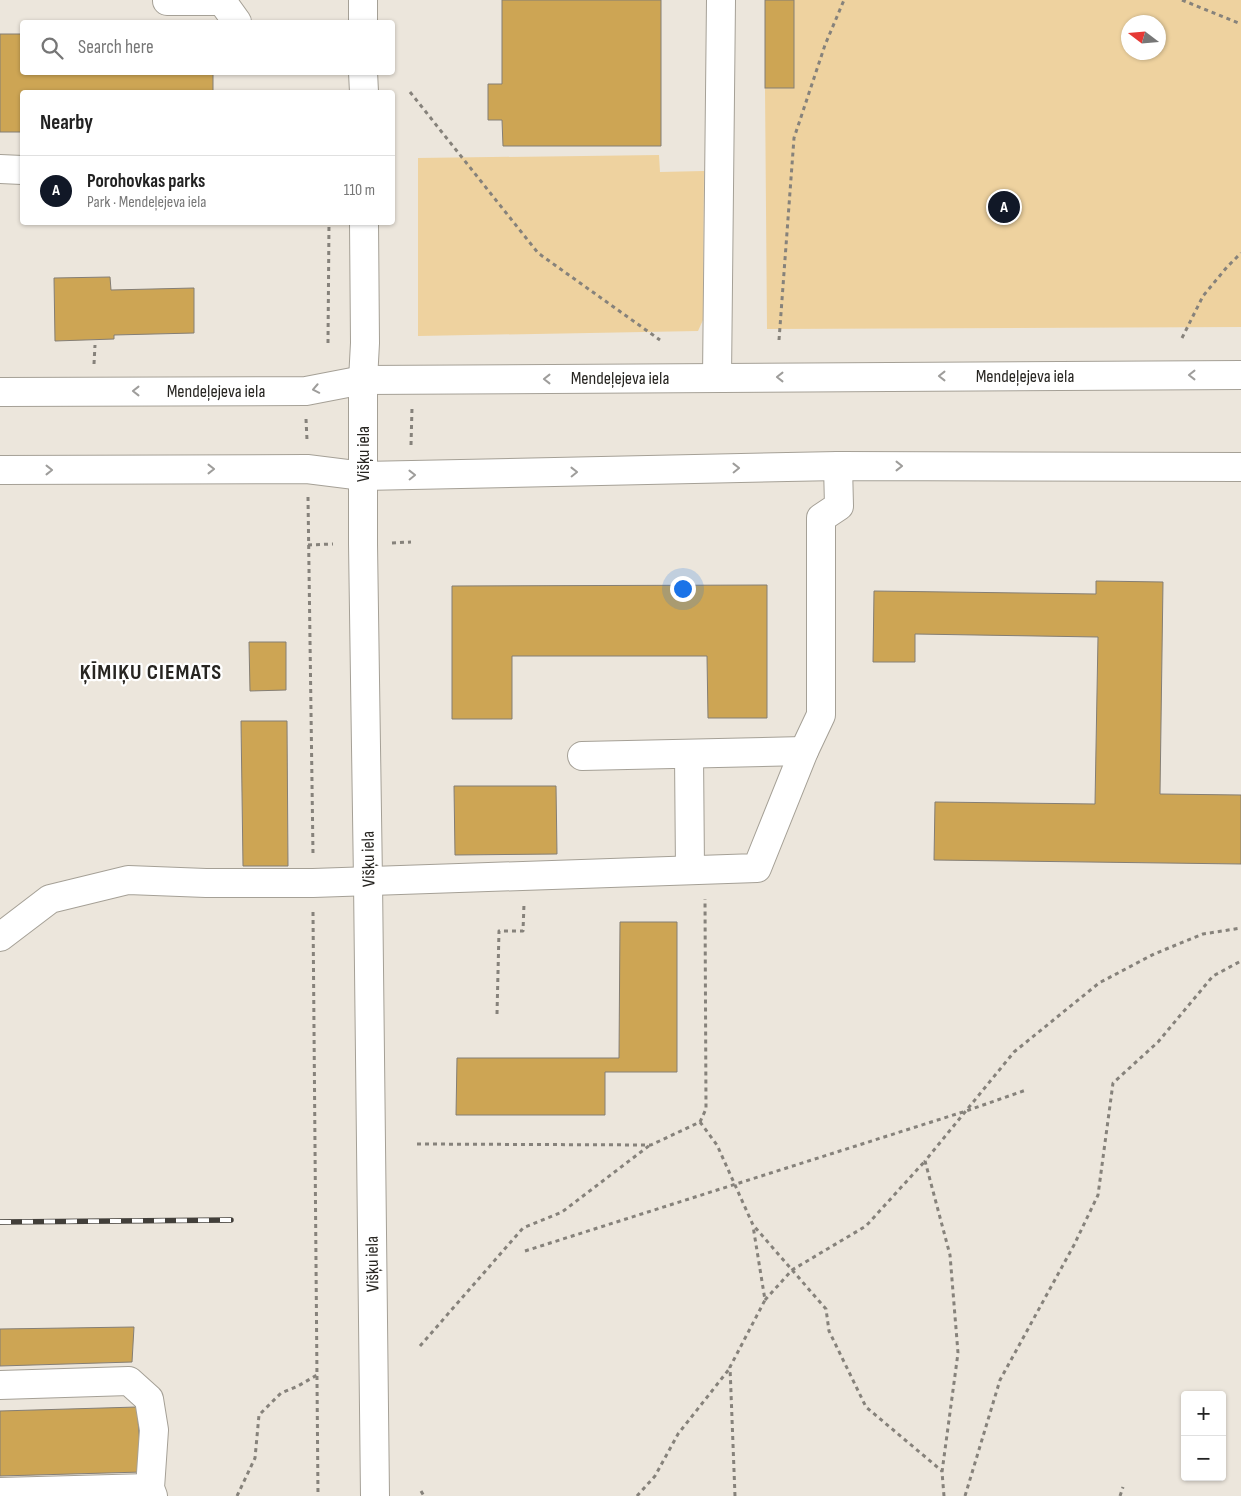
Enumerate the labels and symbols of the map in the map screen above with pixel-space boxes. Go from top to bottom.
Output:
north arrow [1121,15,1166,60]
pin: A [988,188,1020,226]
street label: Mendeļejeva iela [976,366,1074,387]
street label: Mendeļejeva iela [571,368,669,389]
one-way arrow [1188,370,1196,380]
one-way arrow [938,371,946,381]
one-way arrow [776,372,784,382]
one-way arrow [543,374,551,384]
street label: Mendeļejeva iela [167,381,265,402]
one-way arrow [311,383,320,394]
one-way arrow [132,386,140,396]
street label: Višķu iela [353,426,374,482]
one-way arrow [896,461,903,471]
one-way arrow [733,463,741,473]
one-way arrow [208,464,215,474]
one-way arrow [45,465,53,475]
one-way arrow [570,466,578,477]
one-way arrow [408,470,416,480]
your location [670,576,696,602]
district label: ĶĪMIĶU CIEMATS [80,659,222,686]
street label: Višķu iela [358,831,379,887]
street label: Višķu iela [362,1236,383,1292]

